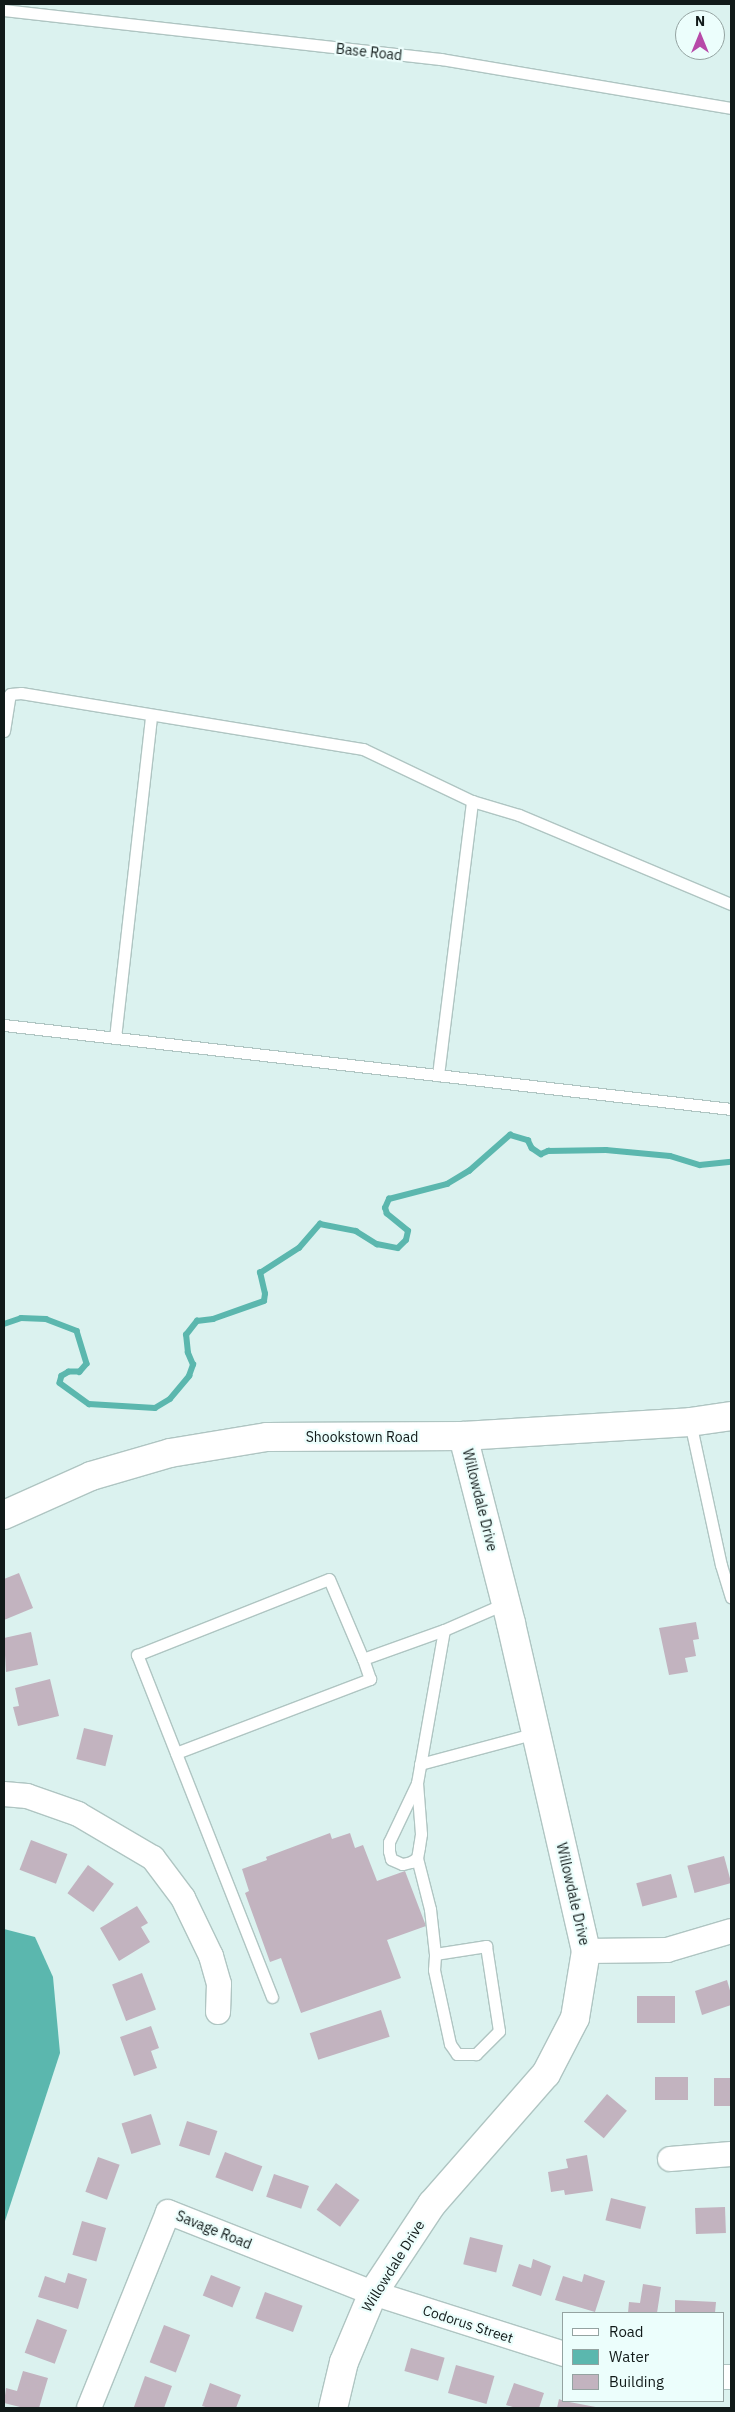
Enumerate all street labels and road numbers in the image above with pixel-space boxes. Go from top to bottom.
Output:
street label: Base Road [335,40,403,64]
street label: Shookstown Road [306,1429,418,1445]
street label: Willowdale Drive [459,1447,501,1553]
street label: Willowdale Drive [553,1841,593,1947]
street label: Savage Road [174,2207,254,2253]
street label: Willowdale Drive [358,2217,428,2315]
street label: Codorus Street [421,2301,515,2347]

